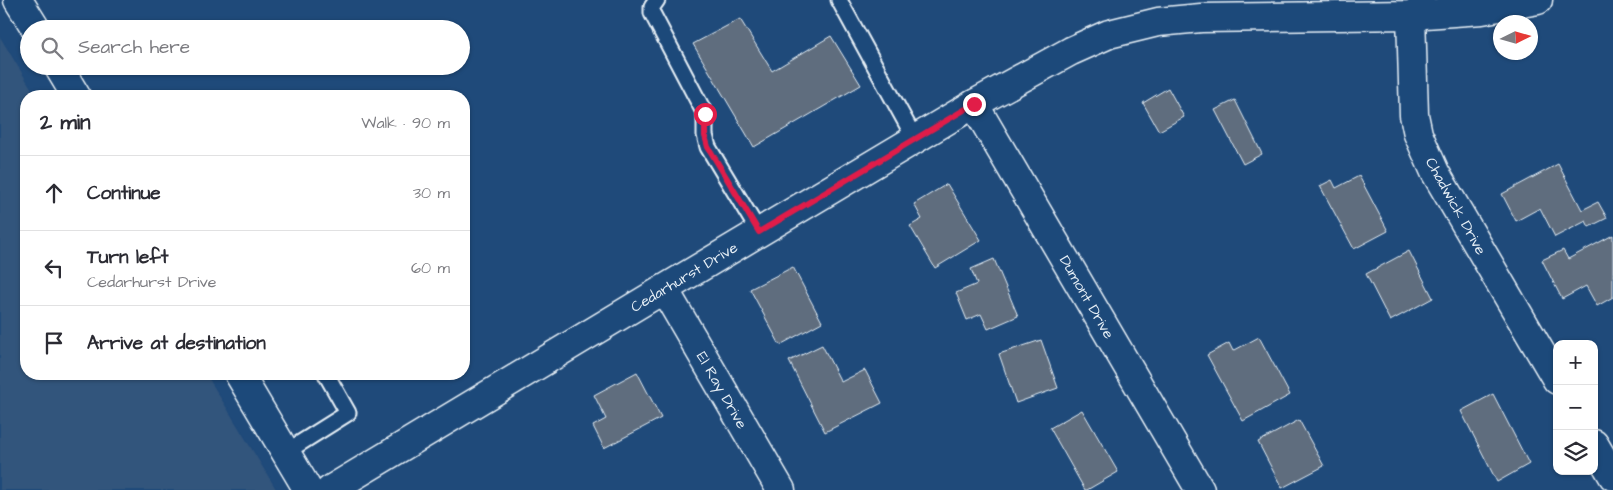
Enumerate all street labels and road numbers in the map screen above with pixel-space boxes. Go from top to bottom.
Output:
street label: Chadwick Drive [1420,154,1491,259]
street label: Cedarhurst Drive [627,237,742,318]
street label: Dumont Drive [1054,252,1119,343]
street label: El Ray Drive [690,348,752,433]

